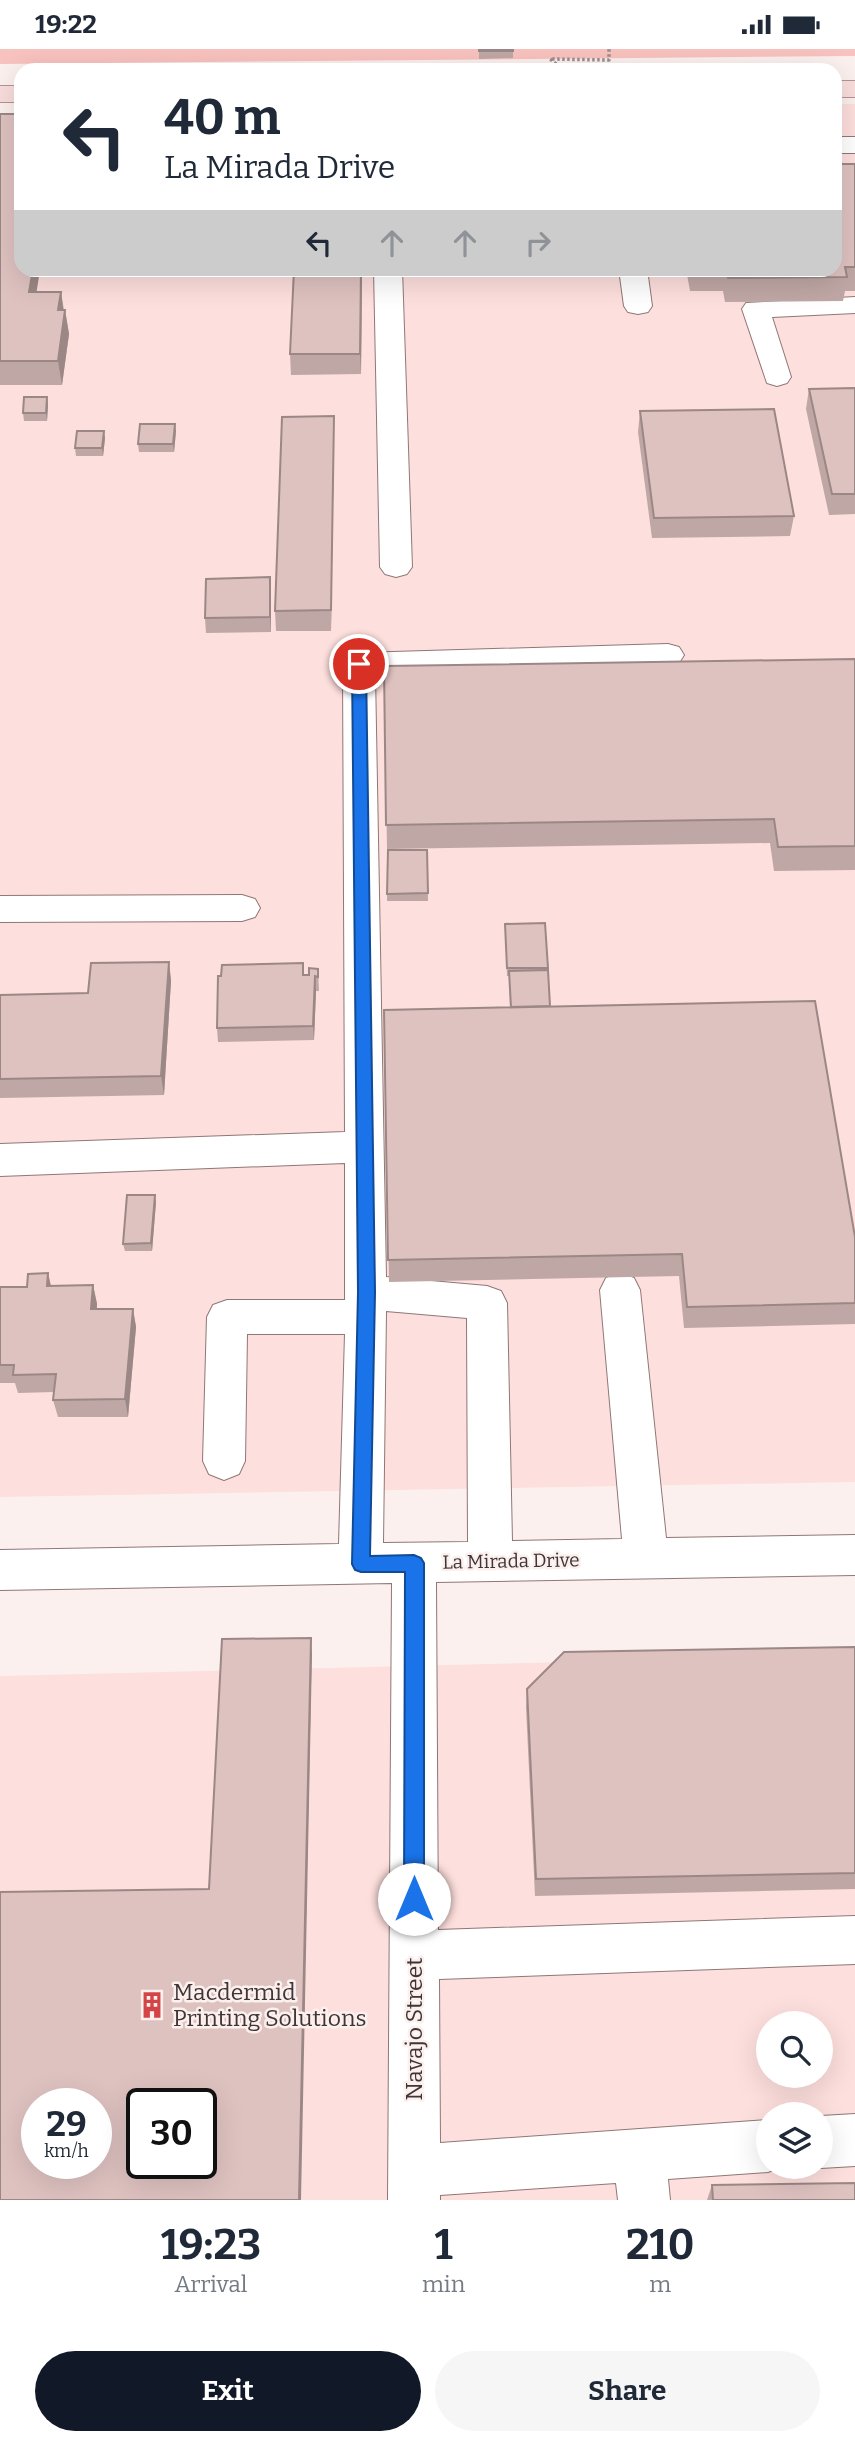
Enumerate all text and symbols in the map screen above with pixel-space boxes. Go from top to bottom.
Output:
text: 19:22 [35,9,97,40]
text: 40 m [164,88,281,147]
icon: left [49,91,140,182]
text: La Mirada Drive [164,148,395,186]
icon: left [300,224,338,262]
icon: ahead [373,224,411,262]
icon: ahead [446,224,484,262]
icon: right [519,224,557,262]
pin [329,634,389,694]
icon: arrive [340,645,378,683]
street label: La Mirada Drive [442,1548,580,1574]
position arrow [377,1862,451,1936]
street label: Navajo Street [400,1957,428,2101]
place label: Macdermid Printing Solutions [173,1978,367,2032]
building icon: Macdermid Printing Solutions [137,1990,167,2020]
map controls [756,2011,833,2179]
button: search [756,2011,833,2088]
speed limit sign: 30 [126,2088,217,2179]
button: layers [756,2102,833,2179]
text: 29 [46,2103,87,2145]
text: km/h [44,2140,89,2162]
text: 19:23 [161,2220,261,2270]
text: 1 [434,2220,453,2270]
text: 210 [626,2220,694,2270]
text: Arrival [175,2270,247,2298]
text: min [422,2270,465,2298]
text: m [649,2270,671,2298]
button: Exit [35,2351,421,2431]
button: Share [435,2351,820,2431]

